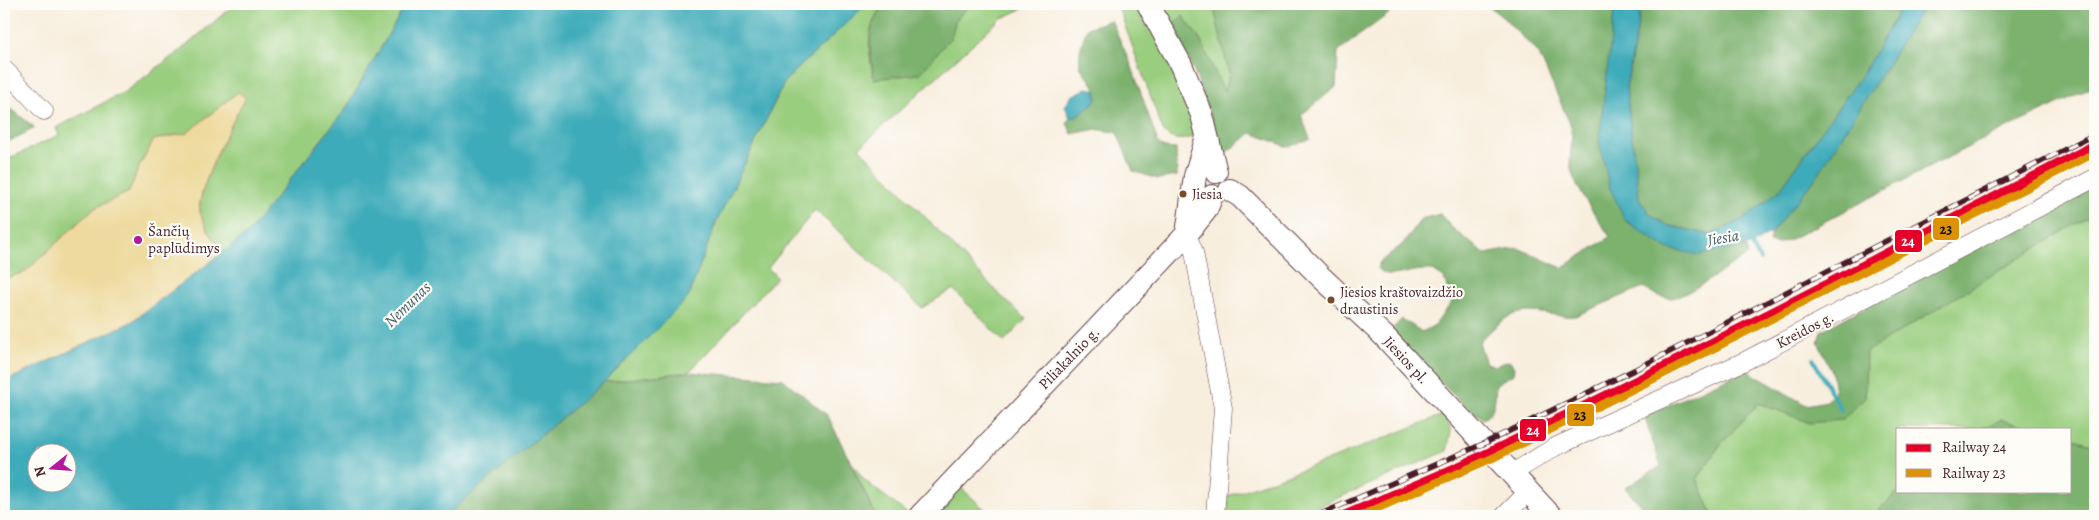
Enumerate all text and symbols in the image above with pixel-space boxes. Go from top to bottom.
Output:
place label: Jiesia [1192,185,1223,204]
marker: Jiesia [1178,189,1188,199]
line badge: 23 [1932,217,1960,241]
text: 23 [1940,220,1952,239]
place label: Šančių paplūdimys [148,221,220,258]
water label: Jiesia [1705,225,1741,251]
line badge: 24 [1894,229,1923,253]
text: 24 [1901,232,1915,251]
marker: Šančių paplūdimys [132,234,144,246]
water label: Nemunas [380,277,436,332]
place label: Jiesios kraštovaizdžio draustinis [1340,283,1463,319]
marker: Jiesios kraštovaizdžio draustinis [1326,295,1336,305]
street label: Kreidos g. [1773,307,1837,353]
street label: Piliakalnio g. [1034,322,1104,394]
street label: Jiesios pl. [1379,332,1433,388]
line badge: 23 [1566,403,1595,427]
text: 23 [1574,406,1586,425]
line badge: 24 [1519,418,1547,442]
text: 24 [1526,421,1540,440]
legend [1896,428,2072,492]
text: Railway 24 [1942,437,2007,457]
north arrow [28,442,78,492]
text: Railway 23 [1942,463,2006,483]
text: N [29,464,51,479]

